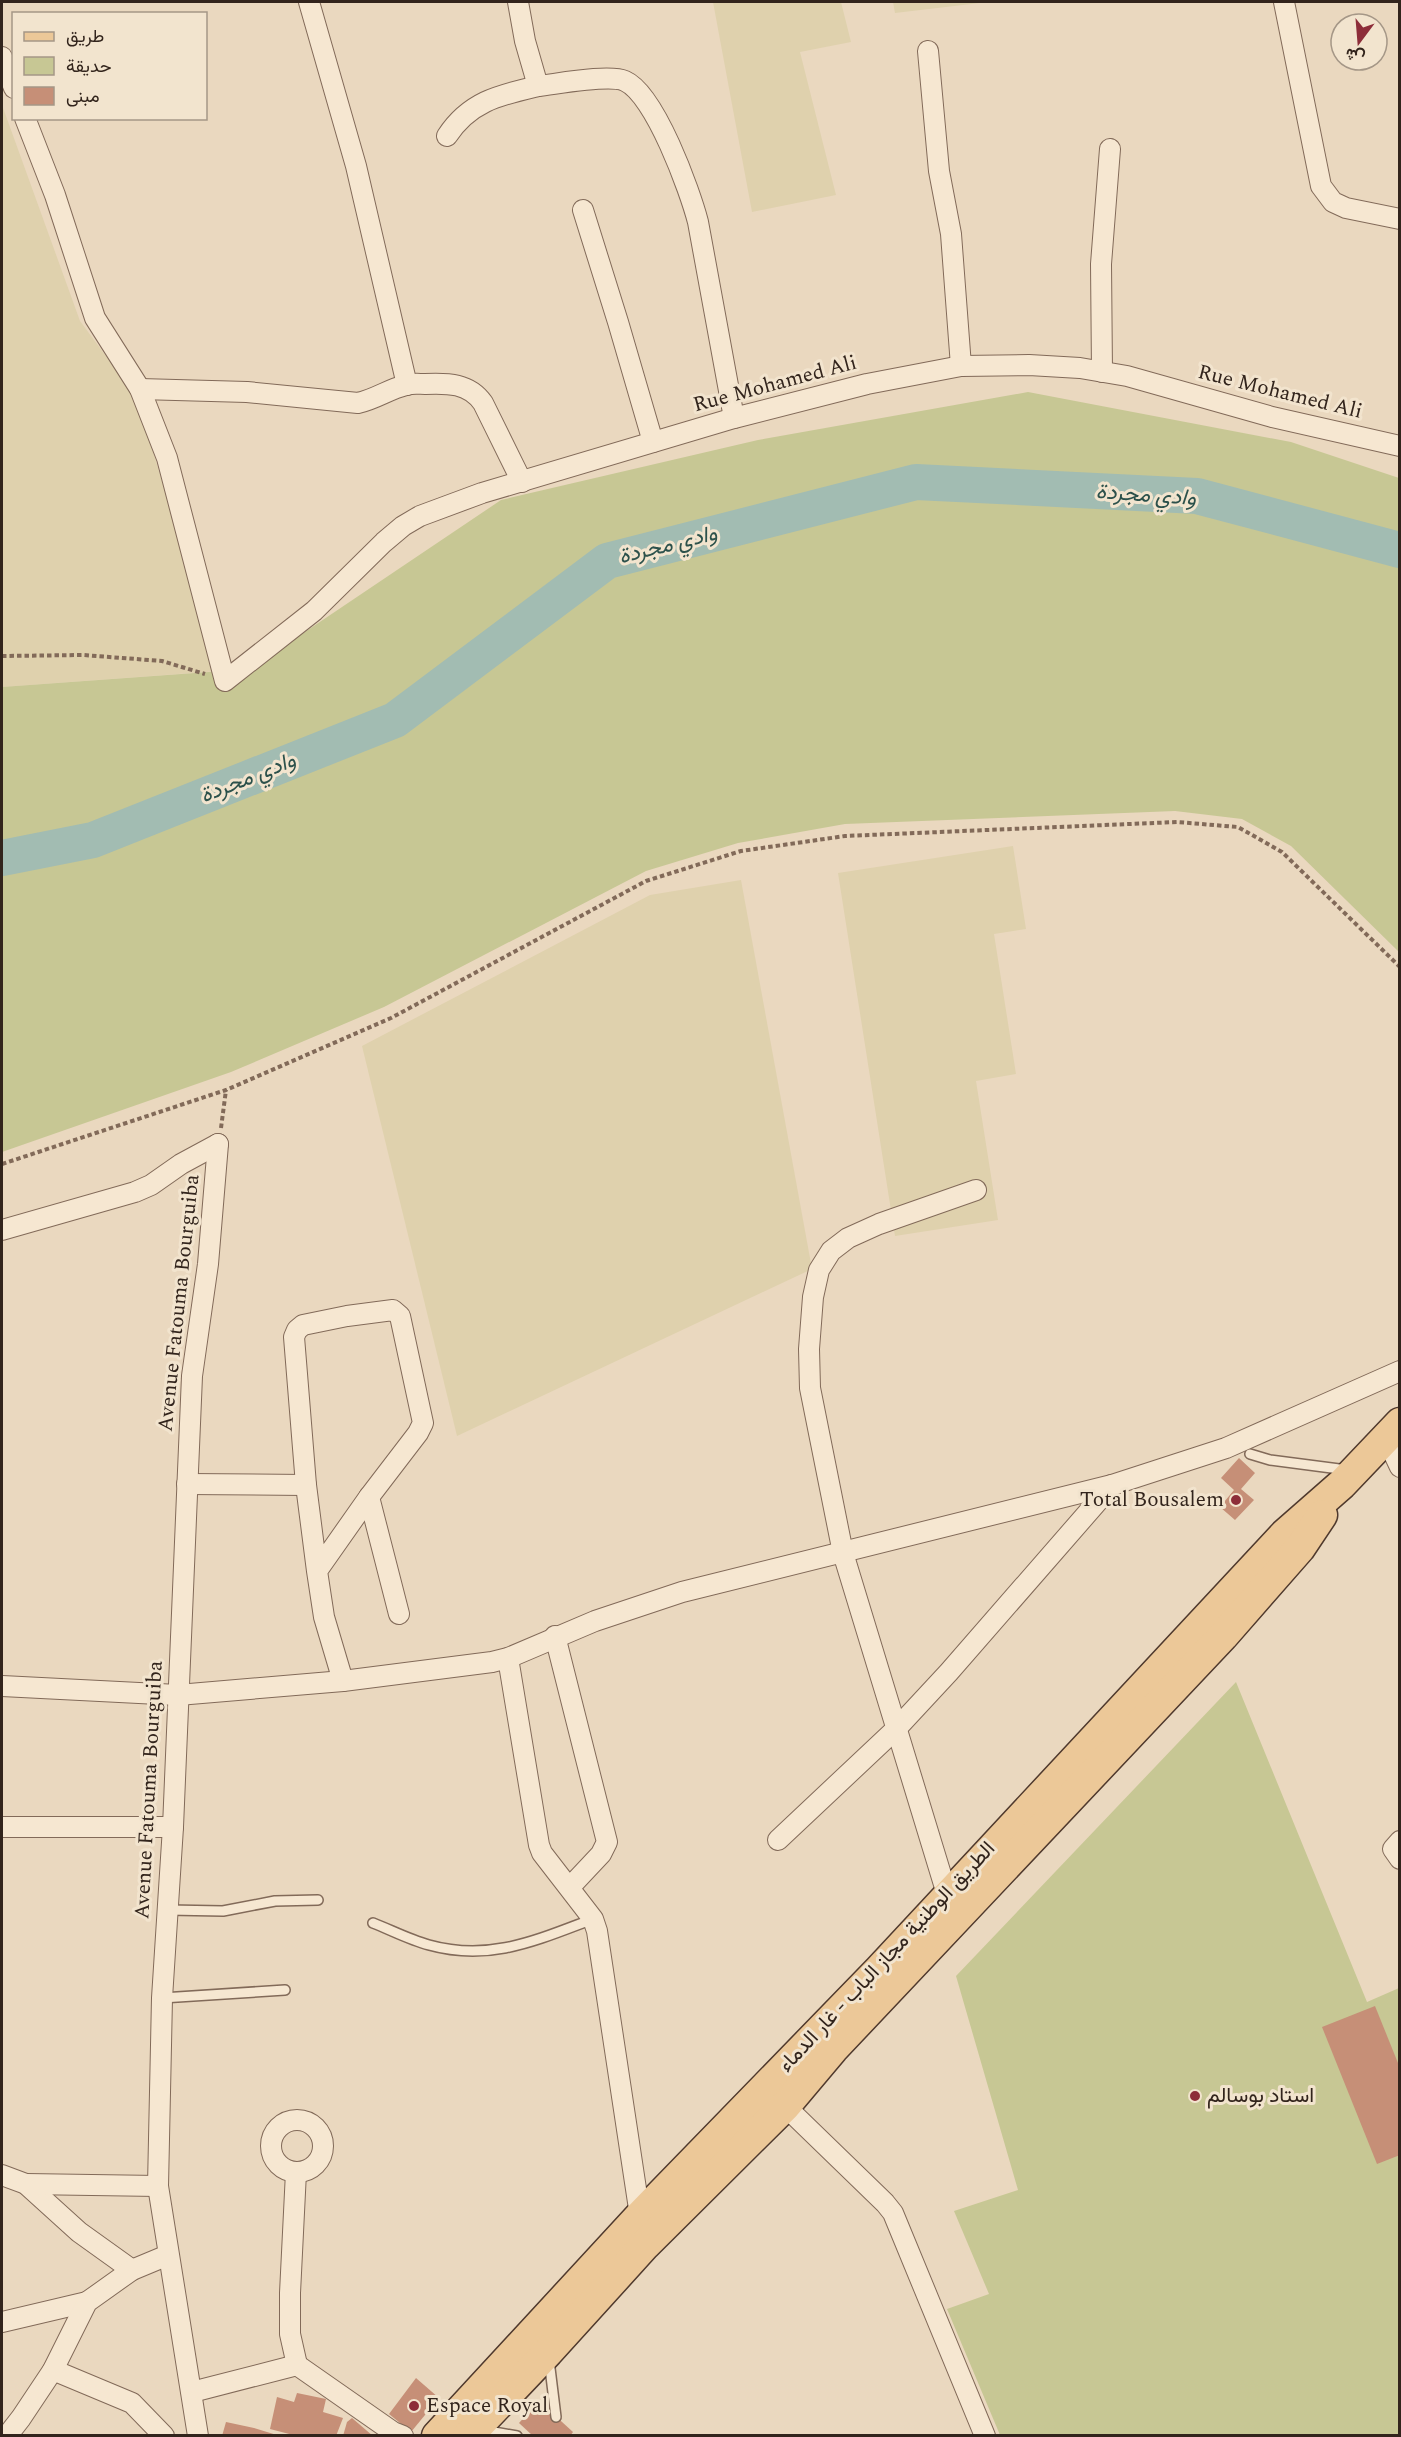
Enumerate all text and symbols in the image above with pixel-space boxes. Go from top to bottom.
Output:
legend [12,12,207,120]
north arrow [1329,12,1389,72]
text: طريق [66,23,104,50]
text: ش [1343,41,1368,70]
text: حديقة [66,53,112,80]
text: مبنى [66,83,100,110]
street label: Rue Mohamed Ali [690,347,860,421]
street label: Rue Mohamed Ali [1194,356,1366,428]
water label: وادي مجردة [1095,475,1197,515]
water label: وادي مجردة [615,517,721,573]
water label: وادي مجردة [195,744,301,812]
street label: Avenue Fatouma Bourguiba [150,1172,209,1433]
place label: Total Bousalem [1080,1484,1224,1516]
marker: Total Bousalem [1229,1493,1243,1507]
street label: Avenue Fatouma Bourguiba [126,1659,172,1920]
street label: الطريق الوطنية مجاز الباب - غار الدماء [771,1834,1003,2080]
place label: استاد بوسالم [1207,2080,1314,2112]
marker: استاد بوسالم [1188,2089,1202,2103]
place label: Espace Royal [426,2390,548,2422]
marker: Espace Royal [407,2399,421,2413]

